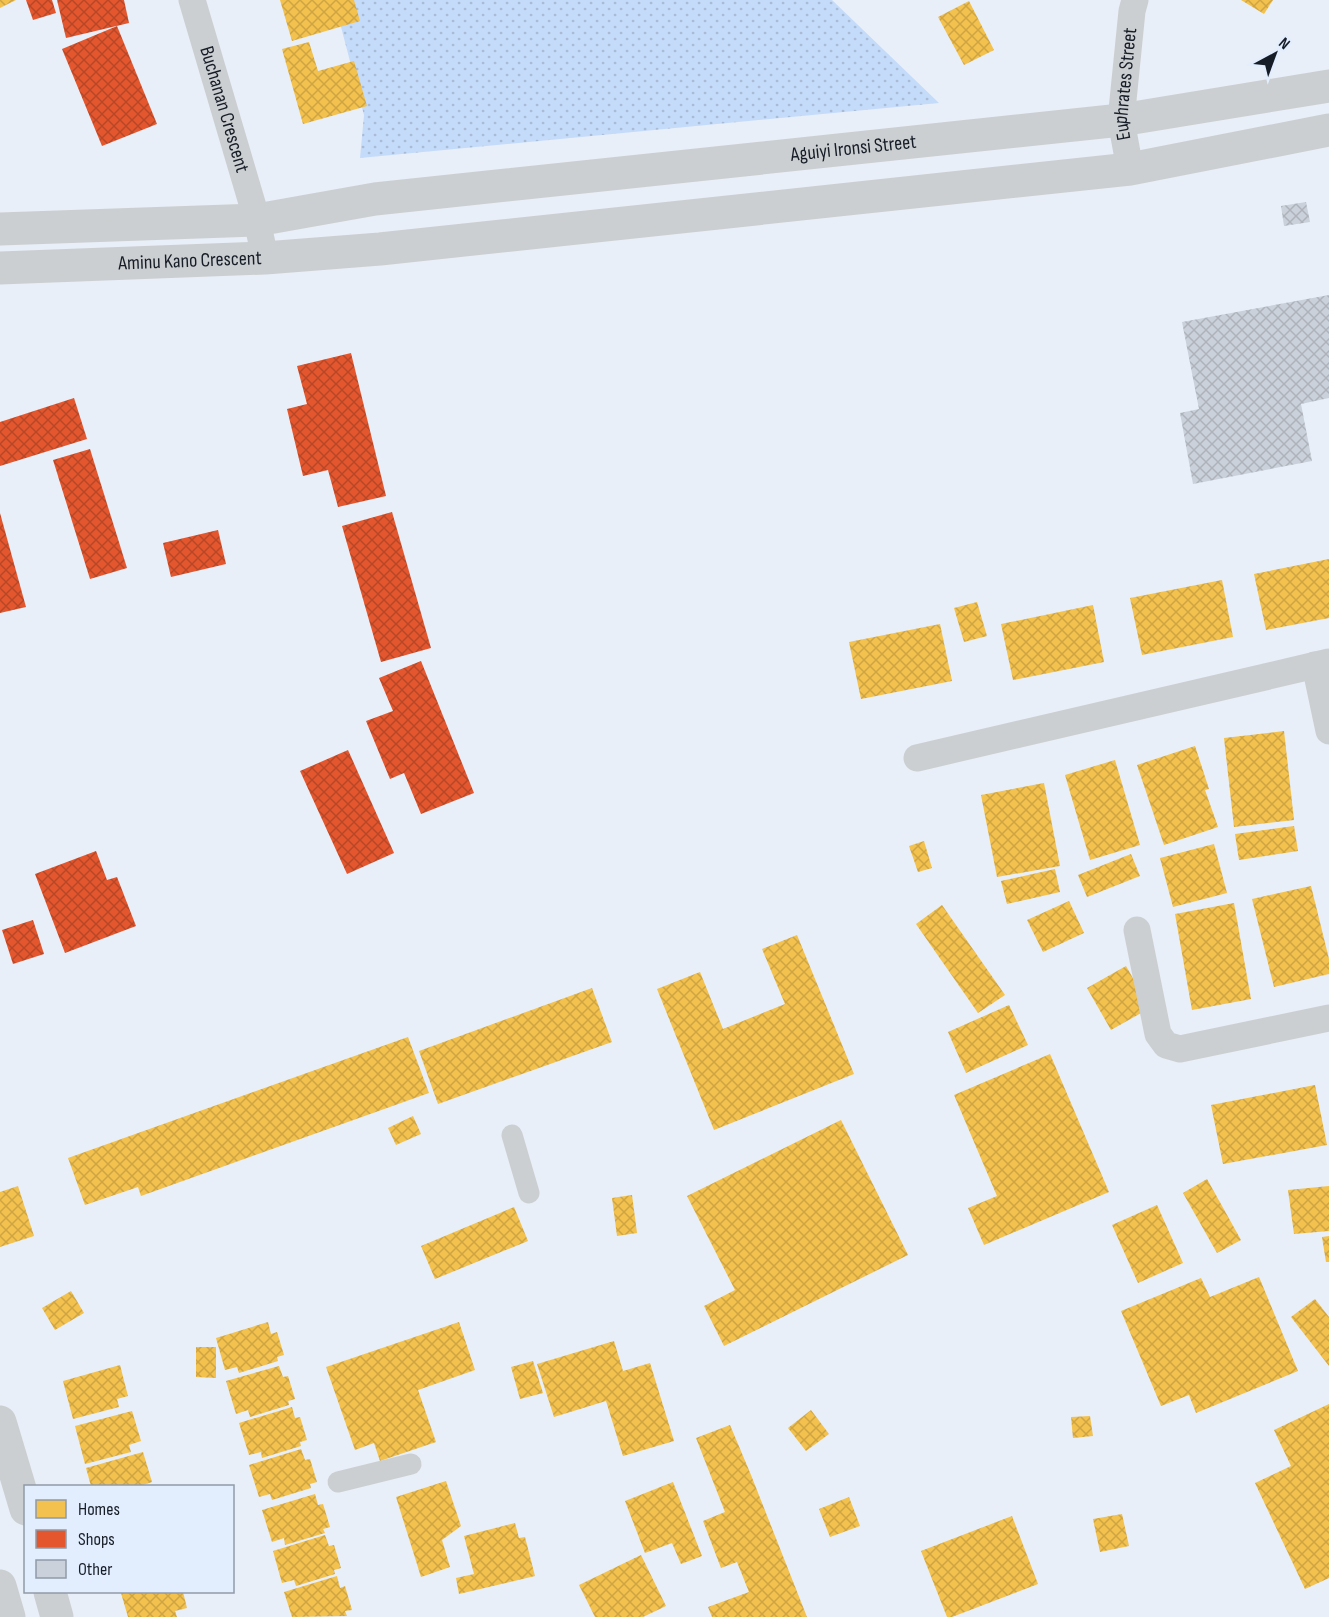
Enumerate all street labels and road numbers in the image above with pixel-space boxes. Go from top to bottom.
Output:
street label: Euphrates Street [1109,26,1142,142]
street label: Buchanan Crescent [194,43,254,175]
street label: Aguiyi Ironsi Street [788,130,917,167]
street label: Aminu Kano Crescent [117,246,262,276]

